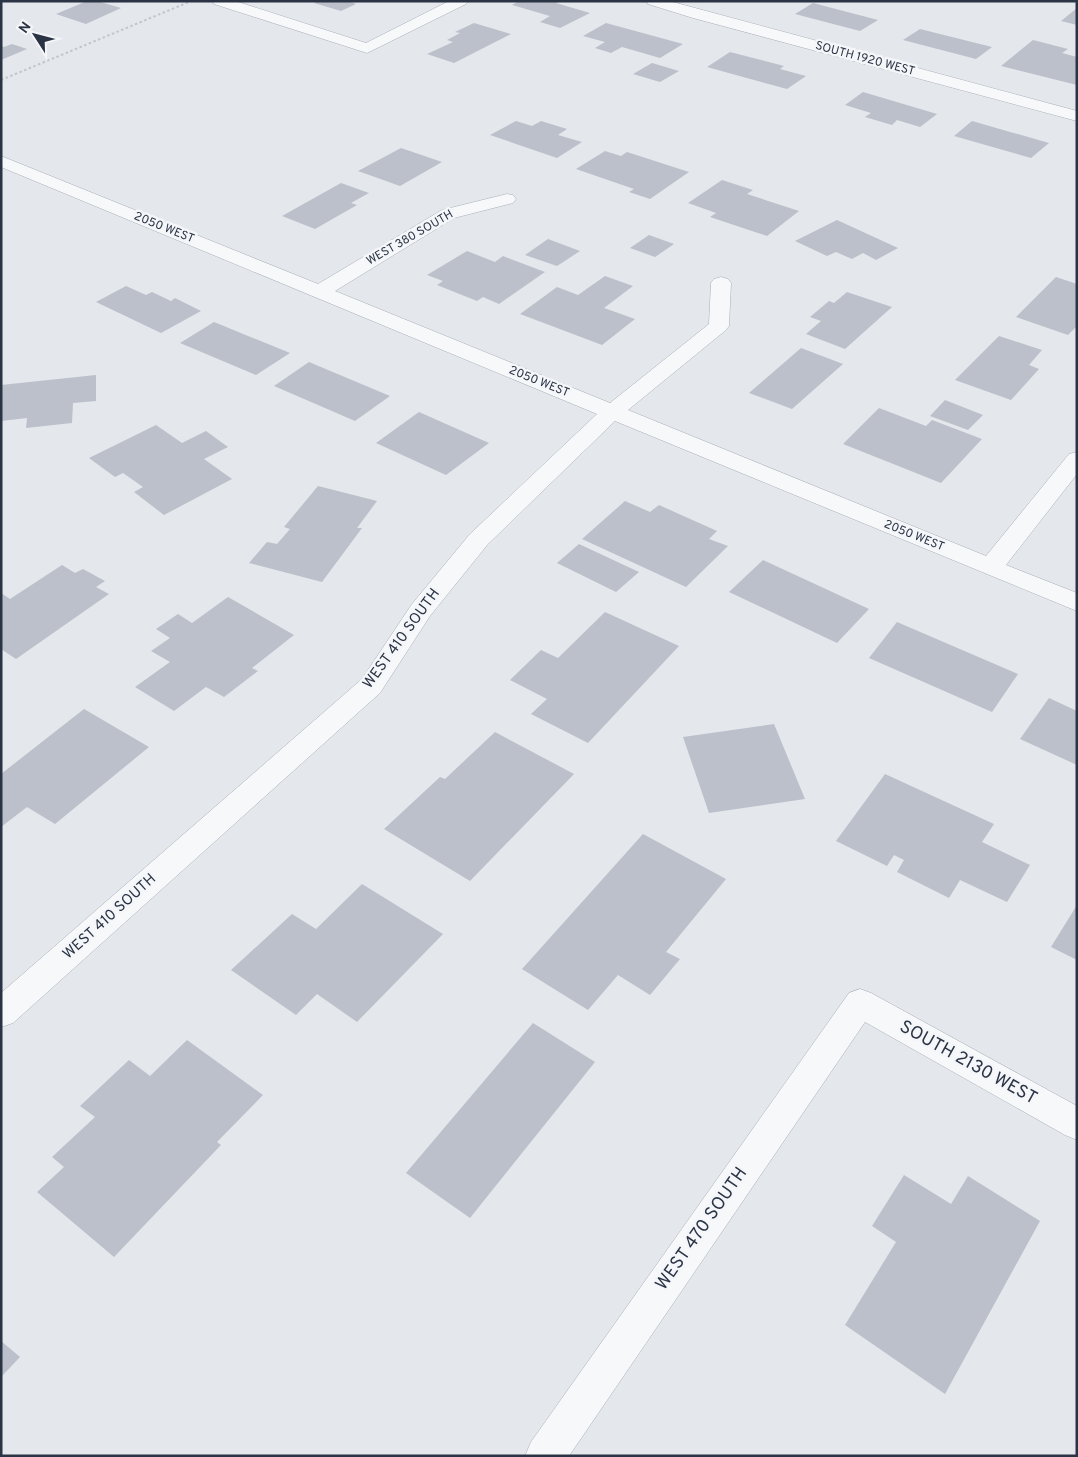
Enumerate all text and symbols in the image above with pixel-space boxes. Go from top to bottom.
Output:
north arrow [10,10,60,60]
text: N [16,19,36,37]
street label: SOUTH 1920 WEST [813,38,917,80]
street label: WEST 380 SOUTH [364,207,456,269]
street label: 2050 WEST [131,209,197,247]
street label: 2050 WEST [506,363,572,401]
street label: 2050 WEST [881,517,947,555]
street label: WEST 410 SOUTH [359,585,445,693]
street label: WEST 410 SOUTH [59,870,161,964]
street label: SOUTH 2130 WEST [895,1016,1041,1110]
street label: WEST 470 SOUTH [651,1163,753,1295]

